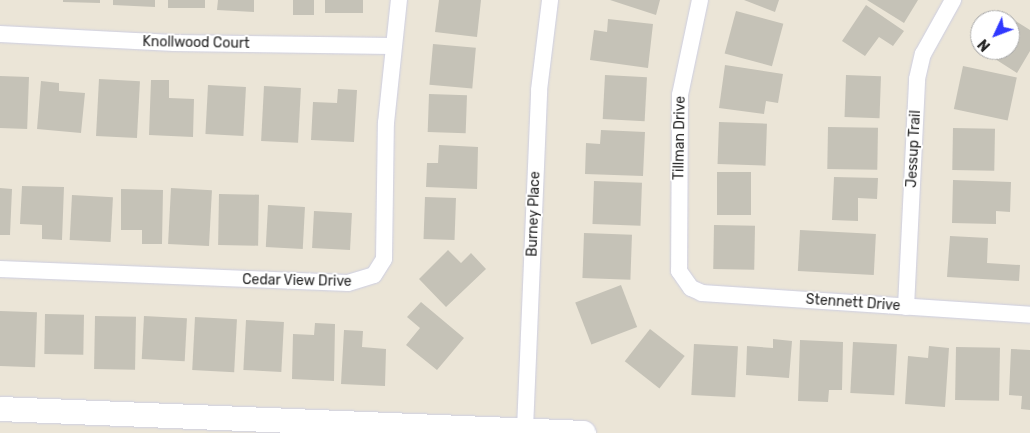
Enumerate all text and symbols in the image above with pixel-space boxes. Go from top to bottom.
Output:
north arrow [970,10,1020,60]
street label: Knollwood Court [142,34,250,52]
text: N [975,35,994,54]
street label: Tillman Drive [671,96,689,180]
street label: Jessup Trail [904,110,924,188]
street label: Burney Place [524,171,544,257]
street label: Cedar View Drive [242,272,352,290]
street label: Stennett Drive [805,291,901,315]

